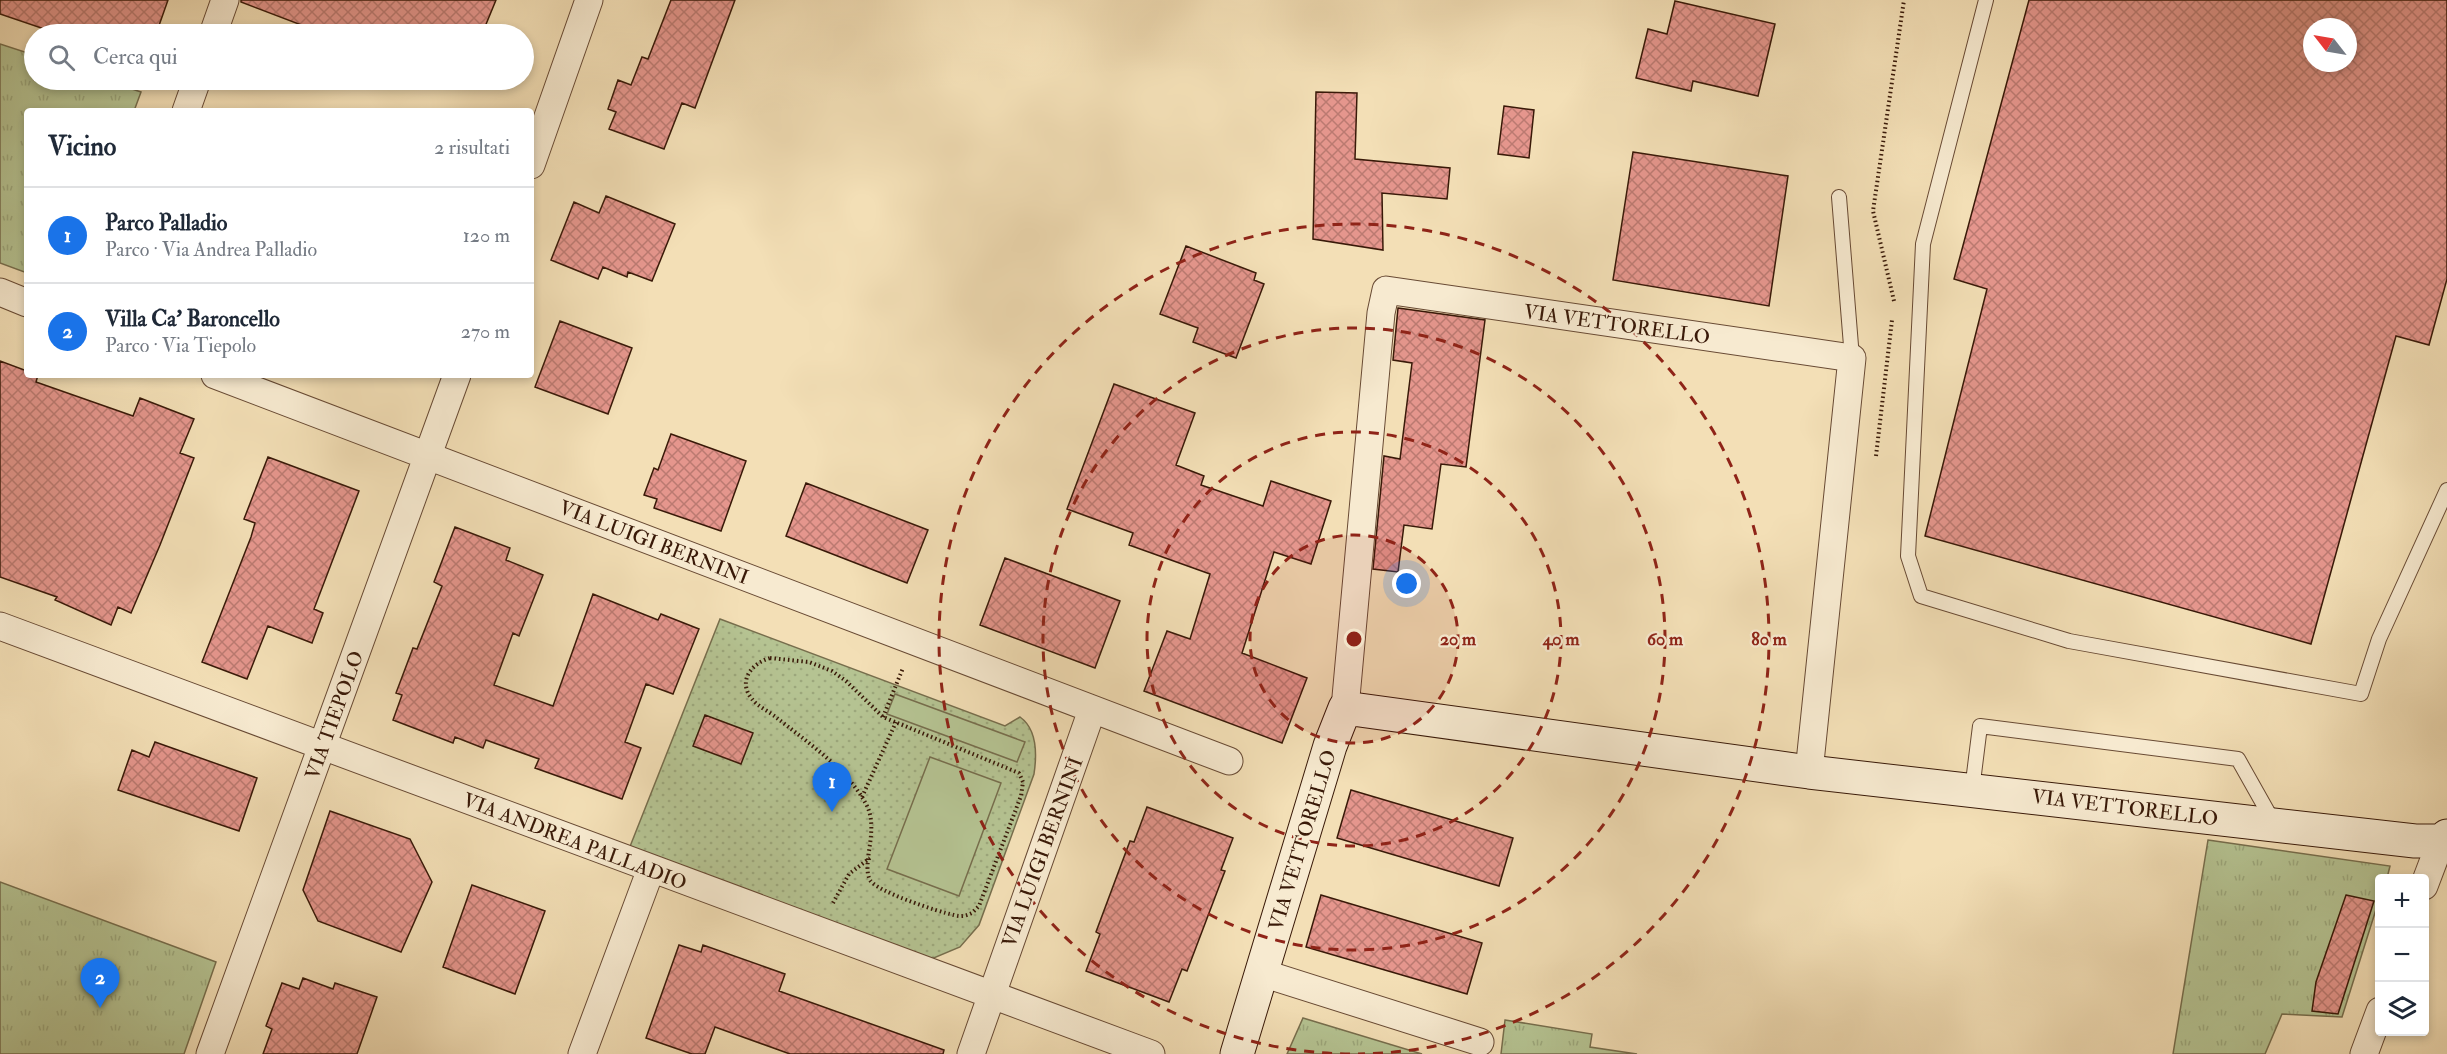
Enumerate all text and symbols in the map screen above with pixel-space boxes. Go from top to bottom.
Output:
north arrow [2303,18,2357,72]
search box [24,24,534,90]
icon: search [45,41,78,74]
text: Cerca qui [93,43,178,71]
text: Vicino [48,131,116,163]
text: 2 risultati [434,135,510,160]
text: Parco Palladio [105,209,227,237]
text: 1 [64,223,71,248]
text: 120 m [463,223,510,248]
text: Parco · Via Andrea Palladio [105,237,317,262]
street label: VIA VETTORELLO [1522,299,1712,350]
text: Villa Ca' Baroncello [105,305,280,333]
text: 2 [62,319,73,344]
text: 270 m [461,319,510,344]
text: Parco · Via Tiepolo [105,333,256,358]
street label: VIA LUIGI BERNINI [556,495,752,590]
your location [1392,569,1421,598]
text: 20 m [1440,628,1477,651]
text: 40 m [1542,628,1580,651]
text: 60 m [1647,628,1684,651]
text: 80 m [1751,628,1788,651]
centre of rings [1344,629,1364,649]
street label: VIA TIEPOLO [300,647,369,783]
street label: VIA VETTORELLO [1263,747,1342,934]
street label: VIA LUIGI BERNINI [996,754,1089,951]
pin: 1 [812,762,852,812]
street label: VIA VETTORELLO [2030,784,2220,831]
street label: VIA ANDREA PALLADIO [459,787,690,896]
map controls [2375,874,2429,1036]
button: + [2375,874,2429,928]
button: − [2375,928,2429,982]
pin: 2 [80,958,120,1008]
button: layers [2375,982,2429,1036]

